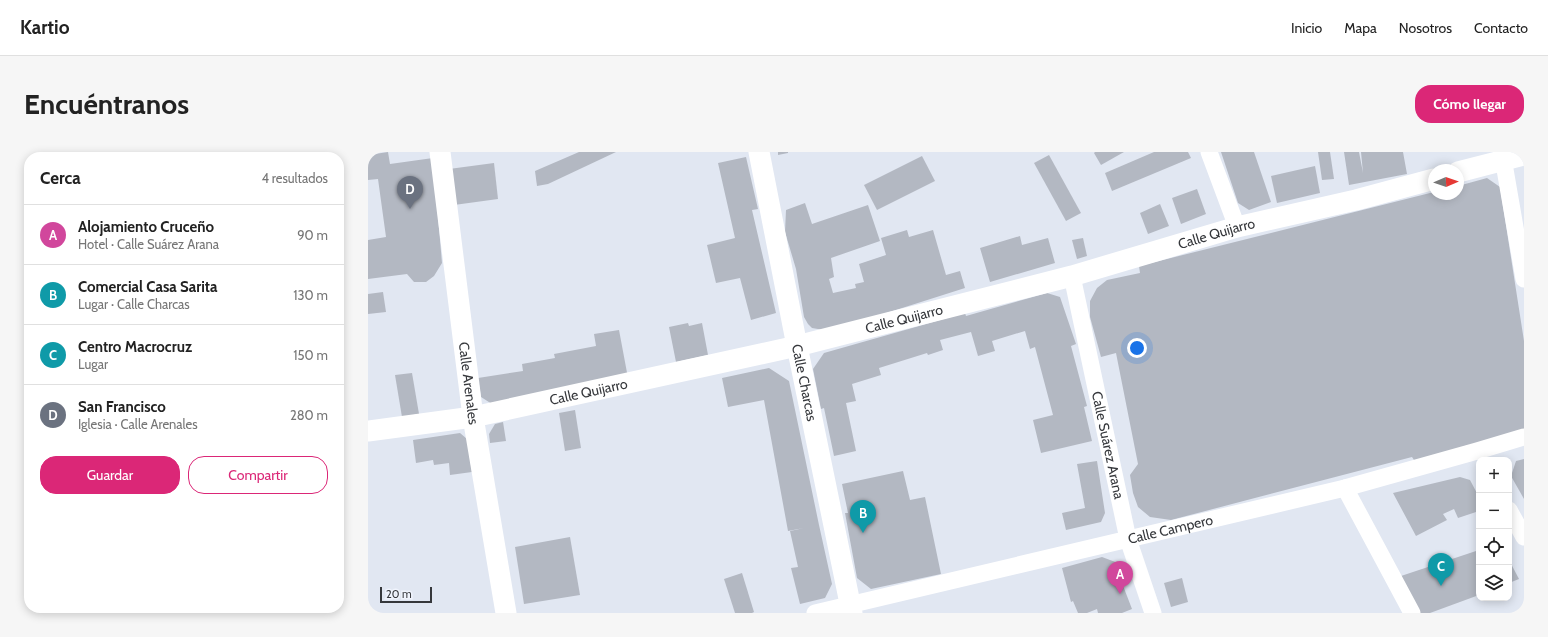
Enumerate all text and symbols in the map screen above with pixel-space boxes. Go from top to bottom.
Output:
text: Kartio [20,16,69,39]
text: Inicio [1291,19,1322,37]
text: Mapa [1344,19,1377,37]
text: Nosotros [1399,19,1452,37]
text: Contacto [1474,19,1528,37]
button: Cómo llegar [1415,85,1524,123]
text: Encuéntranos [24,87,189,121]
north arrow [1428,164,1464,200]
text: Cerca [40,168,81,188]
text: 4 resultados [261,170,328,186]
pin: D [397,176,423,209]
street label: Calle Quijarro [1176,214,1257,253]
text: Alojamiento Cruceño [78,218,214,236]
text: A [49,227,57,243]
text: 90 m [297,227,328,243]
text: Hotel · Calle Suárez Arana [78,236,219,252]
text: Comercial Casa Sarita [78,278,217,296]
text: B [49,287,57,303]
text: 130 m [293,287,328,303]
text: Lugar · Calle Charcas [78,296,190,312]
street label: Calle Quijarro [863,300,945,337]
text: Centro Macrocruz [78,338,192,356]
your location [1127,338,1147,358]
street label: Calle Arenales [455,341,483,426]
street label: Calle Charcas [788,342,821,423]
text: C [49,347,57,363]
text: 150 m [293,347,328,363]
text: Lugar [78,356,108,372]
street label: Calle Quijarro [548,374,629,409]
street label: Calle Suárez Arana [1088,390,1128,501]
text: San Francisco [78,398,166,416]
text: D [48,407,58,423]
text: 280 m [290,407,328,423]
text: Iglesia · Calle Arenales [78,416,198,432]
button: Guardar [40,456,180,494]
button: Compartir [188,456,328,494]
map controls [1476,457,1512,601]
button: + [1476,457,1512,493]
button: − [1476,493,1512,529]
pin: B [850,500,876,533]
street label: Calle Campero [1126,510,1215,548]
button: locate [1476,529,1512,565]
pin: C [1428,553,1454,586]
pin: A [1107,561,1133,594]
button: layers [1476,565,1512,601]
scale bar [380,585,432,604]
text: 20 m [386,587,412,601]

